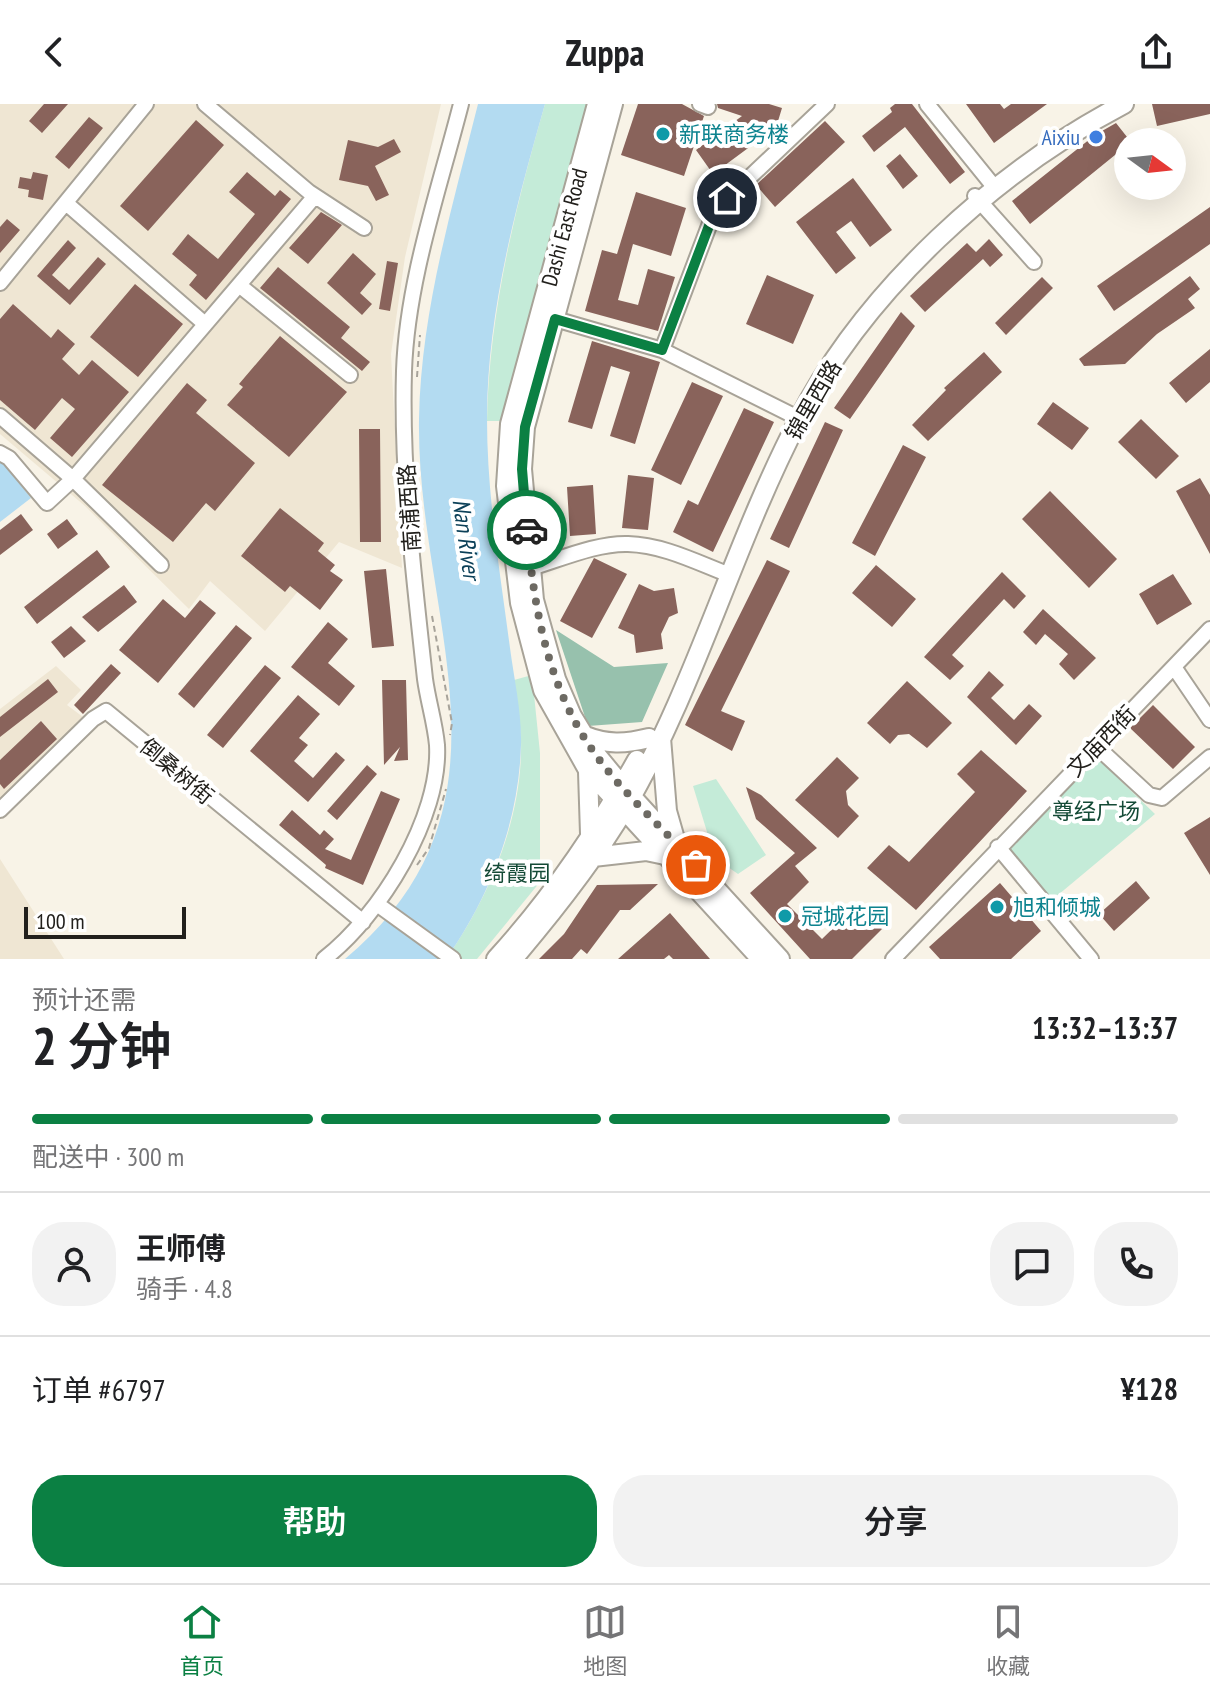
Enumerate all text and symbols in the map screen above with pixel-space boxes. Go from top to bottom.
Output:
text: Zuppa [566,29,644,76]
icon: back [32,30,76,74]
icon: share [1134,30,1178,74]
place label: 新联商务楼 [679,120,789,148]
place label: Aixiu [1041,123,1080,151]
marker: 新联商务楼 [654,125,672,143]
marker: Aixiu [1087,128,1105,146]
north arrow [1114,128,1186,200]
map controls [1114,128,1186,200]
pin [693,164,761,232]
street label: Dashi East Road [535,165,593,289]
icon: home [705,176,749,220]
street label: 锦里西路 [779,355,847,445]
street label: 南浦西路 [392,463,426,553]
courier [487,490,567,570]
water label: Nan River [446,497,488,584]
icon: car [505,508,549,552]
street label: 文庙西街 [1060,700,1142,782]
street label: 倒桑树街 [134,732,220,810]
park label: 尊经广场 [1052,797,1140,825]
pin [662,831,730,899]
icon: bag [674,843,718,887]
park label: 绮霞园 [484,859,550,887]
place label: 旭和倾城 [1013,893,1101,921]
marker: 旭和倾城 [988,898,1006,916]
place label: 冠城花园 [801,902,889,930]
scale bar [24,903,186,939]
text: 100 m [36,907,85,935]
marker: 冠城花园 [776,907,794,925]
text: 预计还需 [32,983,136,1016]
text: 13:32–13:37 [1032,1008,1178,1047]
text: 2 分钟 [32,1012,172,1079]
text: 配送中 · 300 m [32,1140,184,1173]
button: person [32,1222,116,1306]
button: chat [990,1222,1074,1306]
button: phone [1094,1222,1178,1306]
text: 王师傅 [136,1228,226,1267]
text: 骑手 · 4.8 [136,1272,233,1305]
text: ¥128 [1121,1369,1178,1408]
text: 订单 #6797 [32,1370,166,1409]
button: 帮助 [32,1475,597,1567]
button: 分享 [613,1475,1178,1567]
tab: 首页 [180,1600,224,1680]
tab: 地图 [583,1600,627,1680]
tab: 收藏 [986,1600,1030,1680]

